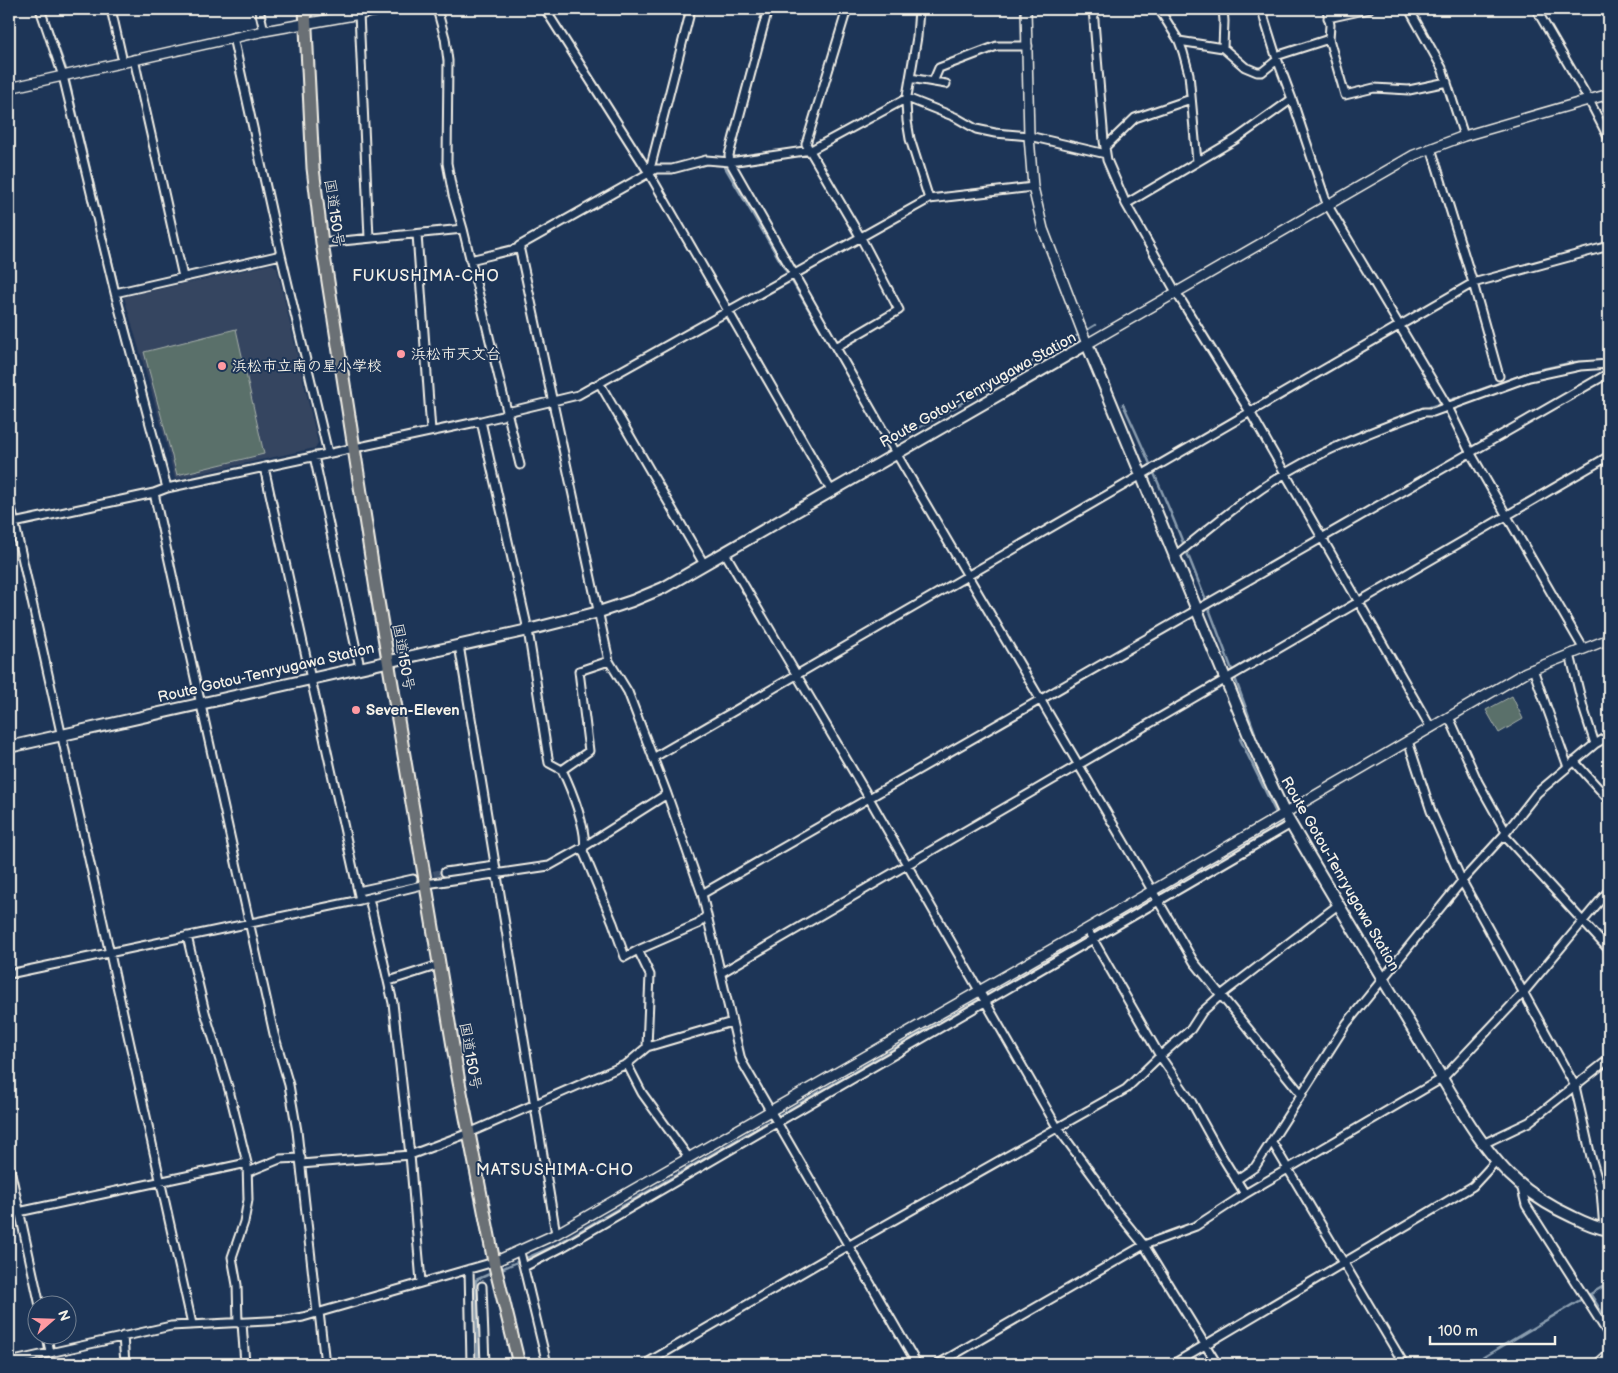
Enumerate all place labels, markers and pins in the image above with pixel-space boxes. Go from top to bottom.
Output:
place label: 浜松市天文台 [411,345,501,364]
marker: 浜松市天文台 [395,348,407,360]
place label: 浜松市立南の星小学校 [232,357,382,376]
marker: 浜松市立南の星小学校 [216,360,228,372]
place label: Seven-Eleven [366,701,460,720]
marker: Seven-Eleven [350,704,362,716]

